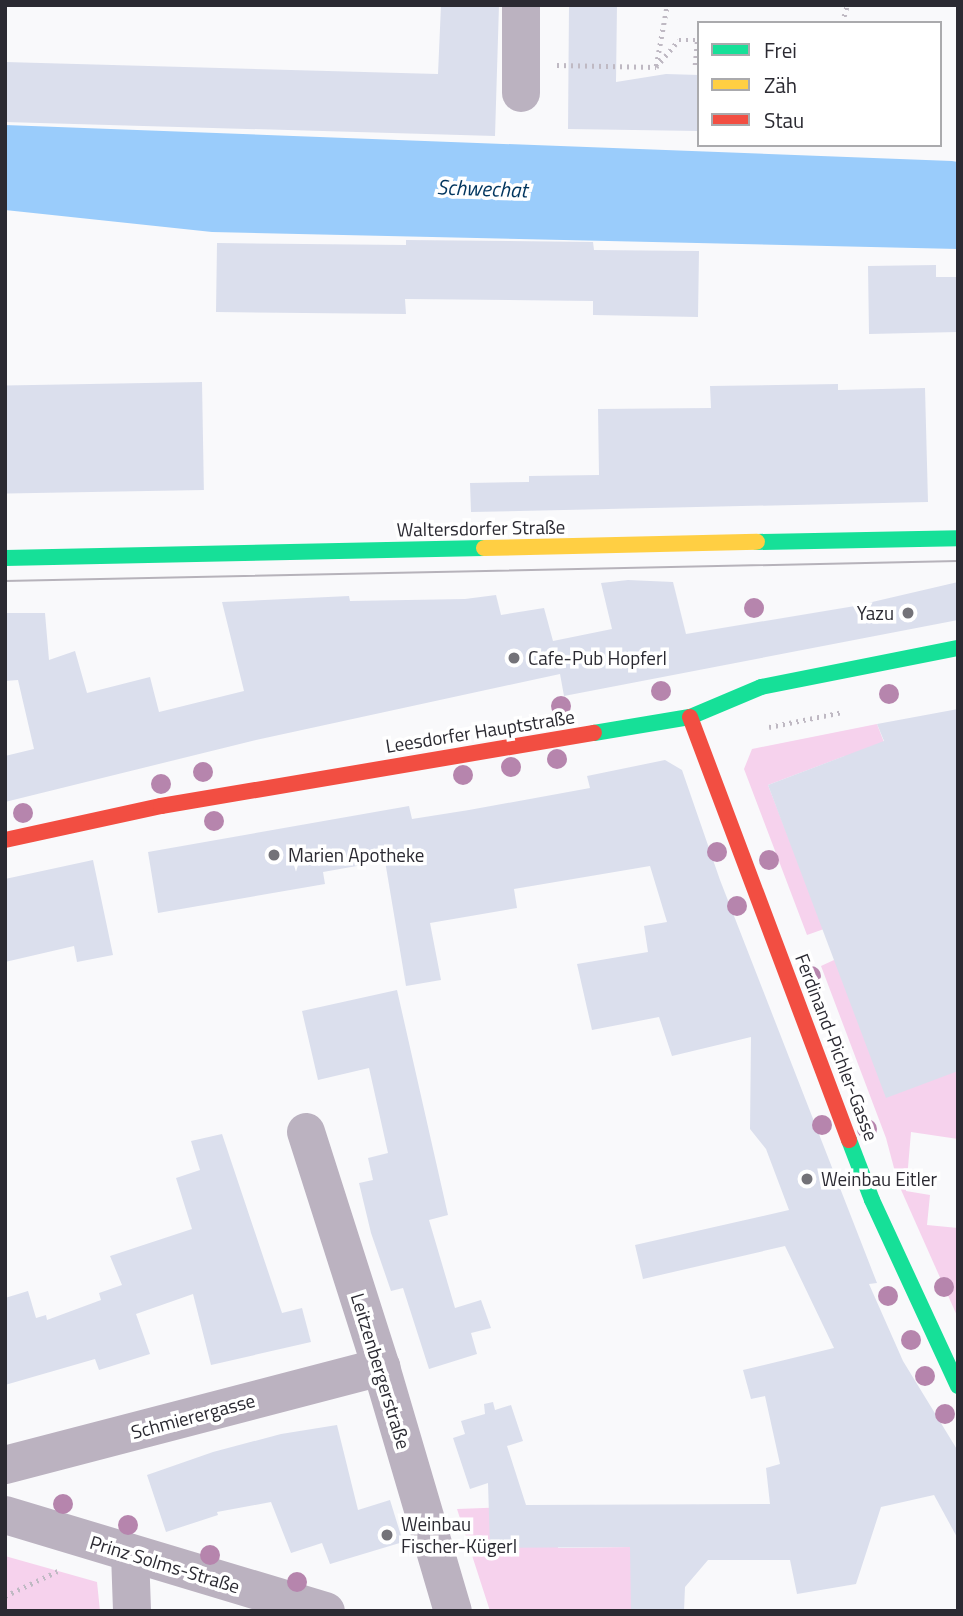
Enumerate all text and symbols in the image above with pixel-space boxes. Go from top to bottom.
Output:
legend [697,21,942,147]
text: Frei [764,34,797,66]
text: Zäh [764,69,797,101]
text: Stau [764,104,804,136]
water label: Schwechat [436,174,528,202]
street label: Waltersdorfer Straße [396,515,566,541]
place label: Yazu [857,602,894,624]
marker: Yazu [900,605,916,621]
place label: Cafe-Pub Hopferl [528,647,667,669]
marker: Cafe-Pub Hopferl [506,650,522,666]
street label: Leesdorfer Hauptstraße [384,705,576,757]
place label: Marien Apotheke [288,844,424,866]
marker: Marien Apotheke [266,847,282,863]
street label: Ferdinand-Pichler-Gasse [791,950,883,1144]
place label: Weinbau Eitler [821,1168,937,1190]
marker: Weinbau Eitler [799,1171,815,1187]
street label: Leitzenbergerstraße [346,1290,416,1452]
street label: Schmierergasse [129,1389,257,1443]
place label: Weinbau Fischer-Kügerl [401,1513,517,1557]
marker: Weinbau Fischer-Kügerl [379,1527,395,1543]
street label: Prinz Solms-Straße [87,1530,243,1598]

